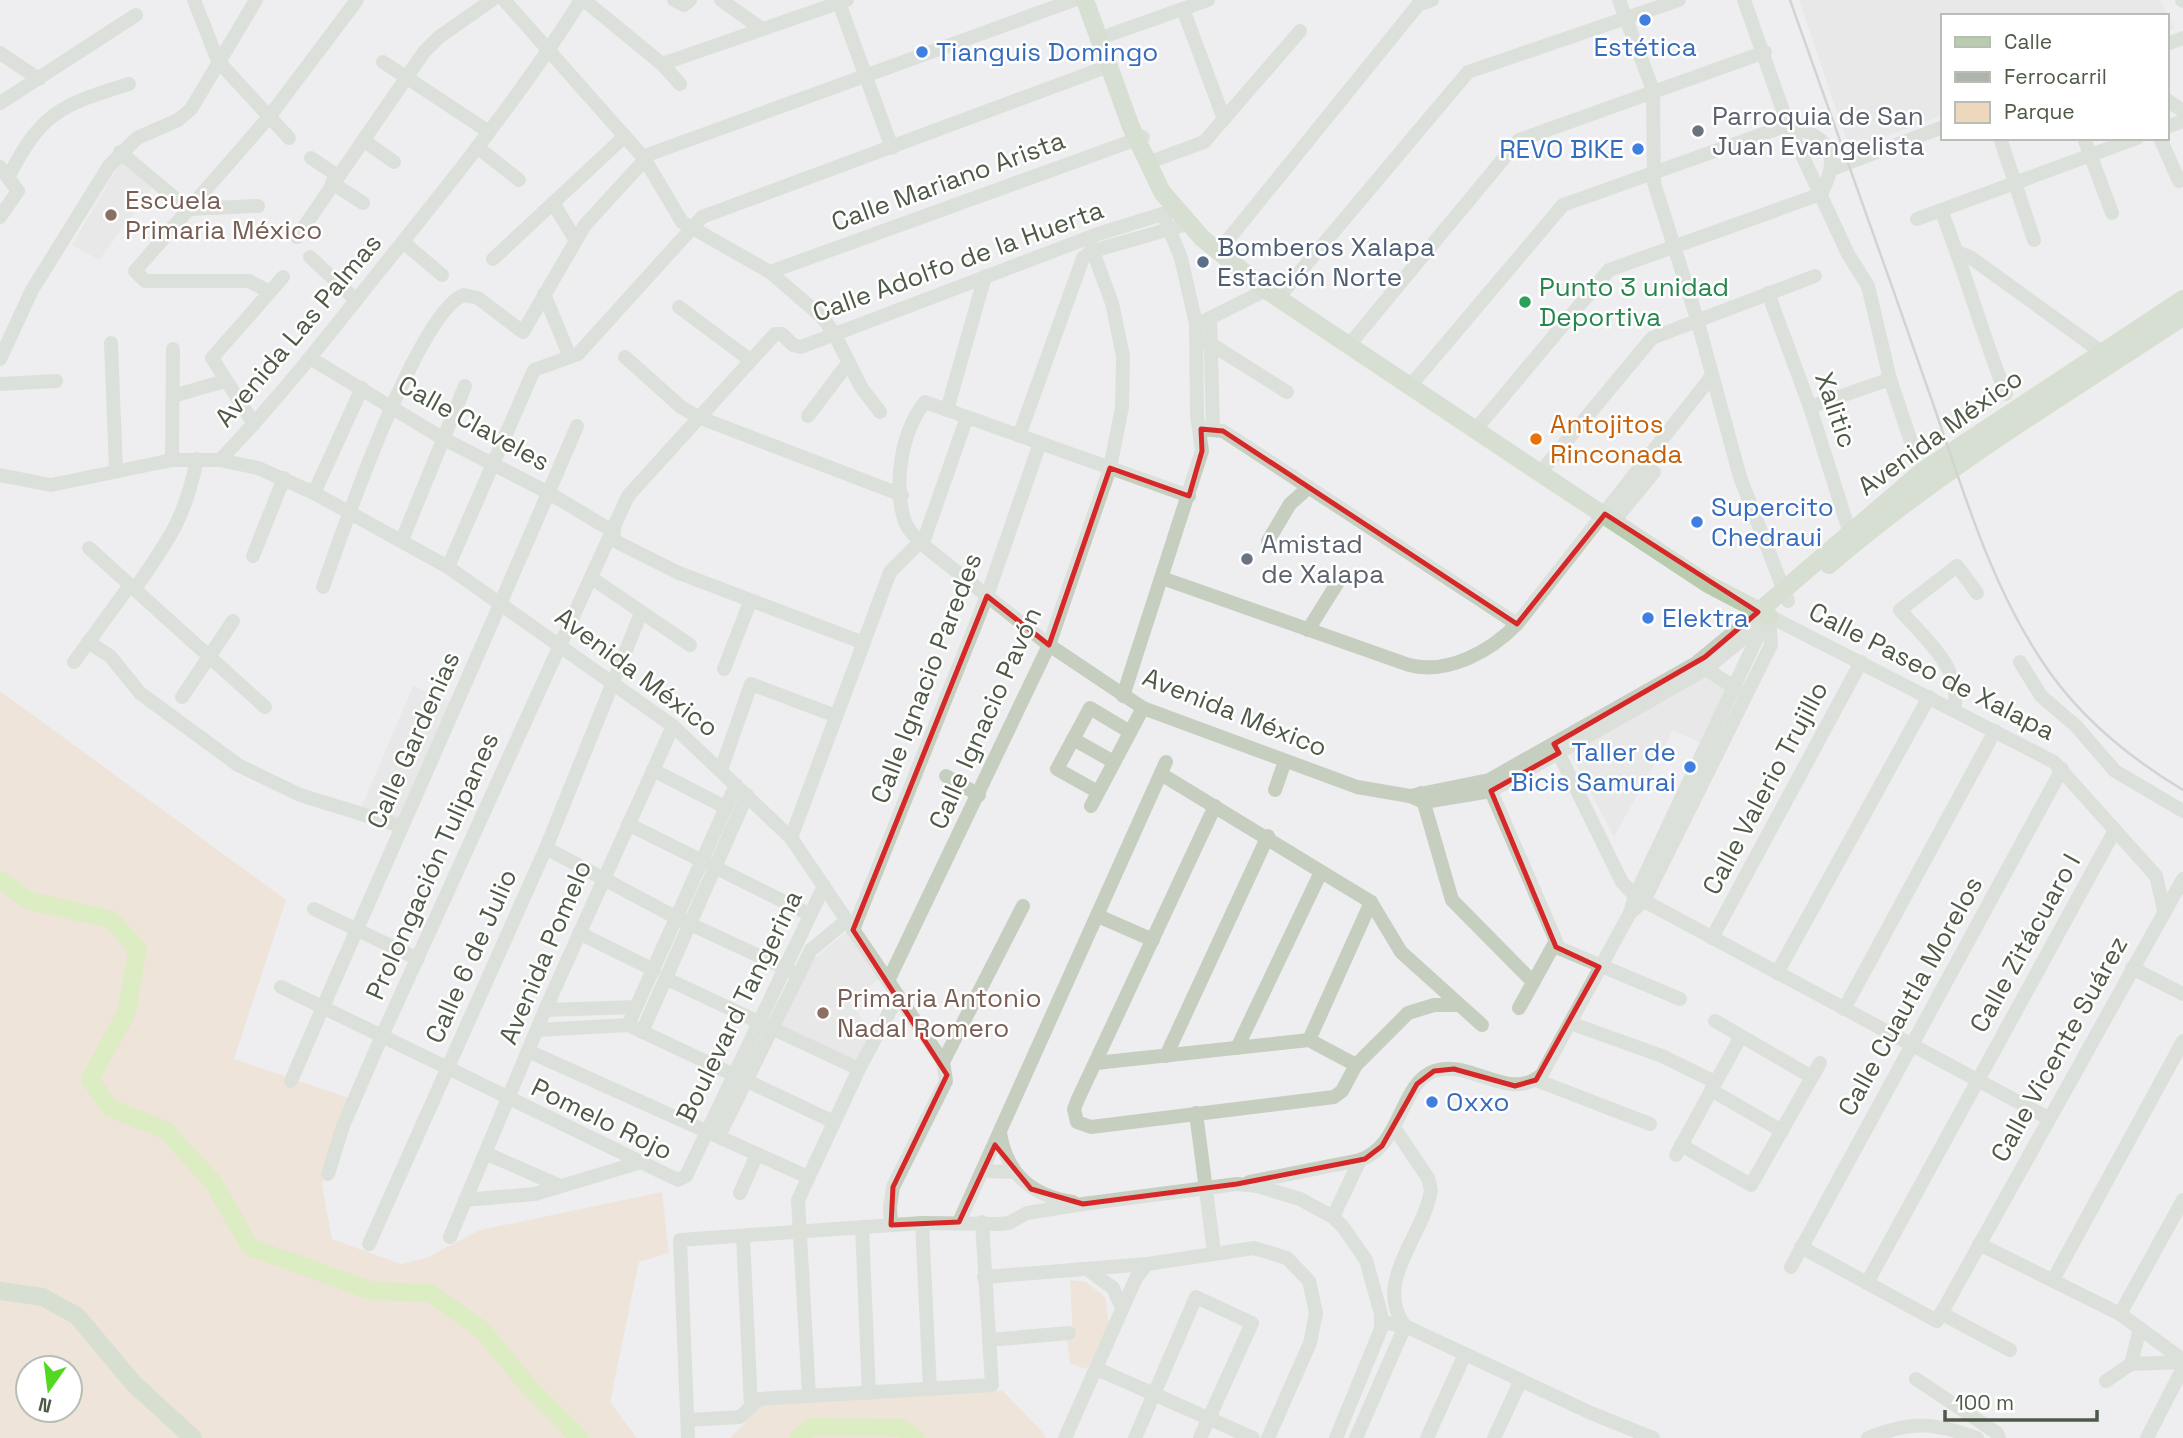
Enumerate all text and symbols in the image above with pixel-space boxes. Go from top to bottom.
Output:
marker: Estética [1637,12,1653,28]
legend [1941,14,2169,140]
text: Calle [2004,28,2052,55]
place label: Estética [1593,30,1697,64]
place label: Tianguis Domingo [936,35,1158,69]
marker: Tianguis Domingo [914,44,930,60]
text: Ferrocarril [2004,63,2107,90]
text: Parque [2004,98,2075,125]
place label: Parroquia de San Juan Evangelista [1712,99,1925,163]
street label: Calle Mariano Arista [827,123,1070,239]
marker: Parroquia de San Juan Evangelista [1690,123,1706,139]
place label: REVO BIKE [1499,132,1624,166]
marker: REVO BIKE [1630,141,1646,157]
place label: Escuela Primaria México [125,183,322,247]
street label: Calle Adolfo de la Huerta [808,192,1108,329]
marker: Escuela Primaria México [103,207,119,223]
street label: Avenida Las Palmas [207,226,389,434]
place label: Bomberos Xalapa Estación Norte [1217,230,1435,294]
marker: Bomberos Xalapa Estación Norte [1195,254,1211,270]
place label: Punto 3 unidad Deportiva [1539,270,1729,334]
marker: Punto 3 unidad Deportiva [1517,294,1533,310]
street label: Avenida México [1851,361,2029,503]
street label: Calle Claveles [392,367,556,479]
street label: Xalitic [1807,368,1865,452]
place label: Antojitos Rinconada [1550,407,1683,471]
marker: Antojitos Rinconada [1528,431,1544,447]
place label: Supercito Chedraui [1711,490,1834,554]
marker: Supercito Chedraui [1689,514,1705,530]
place label: Amistad de Xalapa [1261,527,1384,591]
street label: Calle Ignacio Paredes [863,548,989,808]
marker: Amistad de Xalapa [1239,551,1255,567]
street label: Calle Paseo de Xalapa [1803,594,2061,748]
street label: Avenida México [549,599,725,745]
place label: Elektra [1662,601,1749,635]
street label: Calle Ignacio Pavón [921,602,1049,834]
marker: Elektra [1640,610,1656,626]
street label: Calle Gardenias [359,646,467,834]
street label: Avenida México [1138,660,1332,764]
street label: Calle Valerio Trujillo [1694,675,1836,901]
street label: Prolongación Tulipanes [358,727,506,1005]
place label: Taller de Bicis Samurai [1511,735,1676,799]
marker: Taller de Bicis Samurai [1682,759,1698,775]
street label: Calle Zitácuaro I [1962,848,2088,1038]
street label: Avenida Pomelo [491,855,599,1049]
street label: Calle 6 de Julio [417,863,525,1049]
street label: Calle Cuautla Morelos [1830,870,1990,1122]
street label: Boulevard Tangerina [668,884,810,1128]
street label: Calle Vicente Suárez [1983,930,2135,1168]
place label: Primaria Antonio Nadal Romero [837,981,1041,1045]
marker: Primaria Antonio Nadal Romero [815,1005,831,1021]
street label: Pomelo Rojo [526,1070,678,1168]
place label: Oxxo [1446,1085,1509,1119]
marker: Oxxo [1424,1094,1440,1110]
north arrow [14,1354,84,1424]
scale bar [1945,1378,2097,1422]
text: 100 m [1955,1389,2014,1416]
text: N [36,1391,54,1419]

